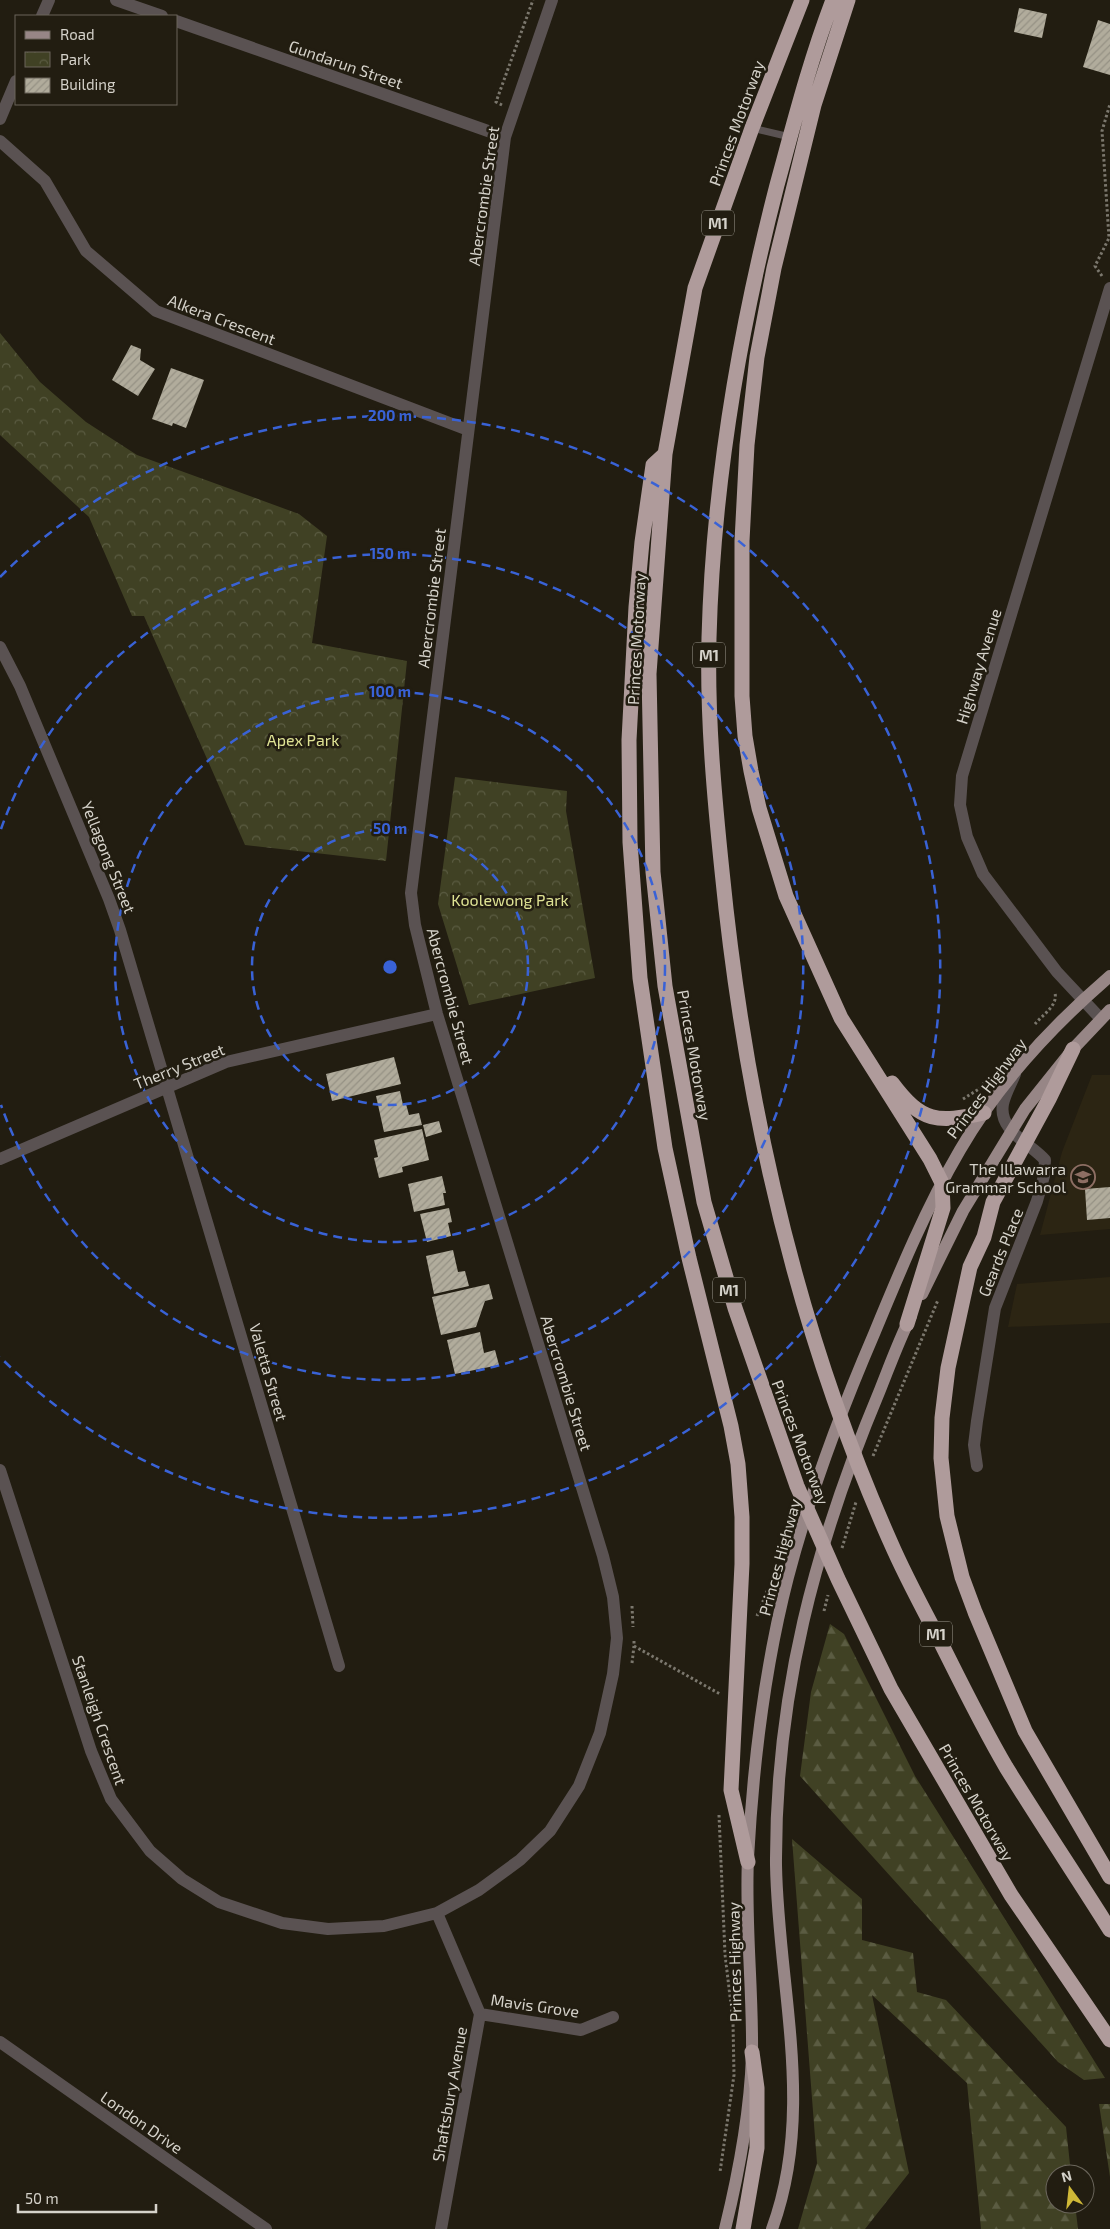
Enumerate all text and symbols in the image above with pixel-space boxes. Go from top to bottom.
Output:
legend [15,15,178,105]
text: Road [60,25,95,43]
street label: Gundarun Street [287,36,405,92]
text: Park [60,50,91,68]
street label: Princes Motorway [704,57,768,188]
text: Building [60,75,116,93]
street label: Abercrombie Street [464,125,502,267]
road number: M1 [702,210,734,236]
street label: Alkera Crescent [166,290,278,348]
text: 200 m [368,406,412,424]
street label: Abercrombie Street [413,527,449,669]
text: 150 m [370,544,410,562]
street label: Princes Motorway [623,572,649,706]
street label: Highway Avenue [951,606,1005,726]
road number: M1 [693,642,725,668]
text: 100 m [369,682,411,700]
park label: Apex Park [267,730,339,749]
street label: Yellagong Street [78,798,140,916]
text: 50 m [373,819,407,837]
park label: Koolewong Park [451,890,569,909]
street label: Abercrombie Street [424,926,478,1066]
centre of rings [381,958,399,976]
street label: Princes Motorway [674,988,716,1122]
street label: Princes Highway [942,1034,1030,1142]
street label: Therry Street [131,1039,227,1093]
place label: The Illawarra Grammar School [945,1159,1066,1196]
school or university icon: The Illawarra Grammar School [1070,1164,1096,1190]
street label: Geards Place [974,1205,1026,1299]
road number: M1 [713,1278,745,1302]
street label: Abercrombie Street [537,1313,597,1453]
street label: Valetta Street [246,1321,292,1423]
street label: Princes Motorway [768,1377,834,1508]
street label: Princes Highway [754,1496,804,1618]
road number: M1 [920,1622,952,1646]
street label: Stanleigh Crescent [69,1653,131,1787]
street label: Princes Motorway [936,1740,1019,1864]
street label: Princes Highway [723,1901,745,2022]
street label: Mavis Grove [490,1989,580,2021]
street label: Shaftsbury Avenue [428,2025,470,2163]
street label: London Drive [97,2087,187,2157]
north arrow [1045,2164,1095,2214]
text: N [1059,2166,1074,2185]
scale bar [18,2182,155,2214]
text: 50 m [25,2189,59,2207]

